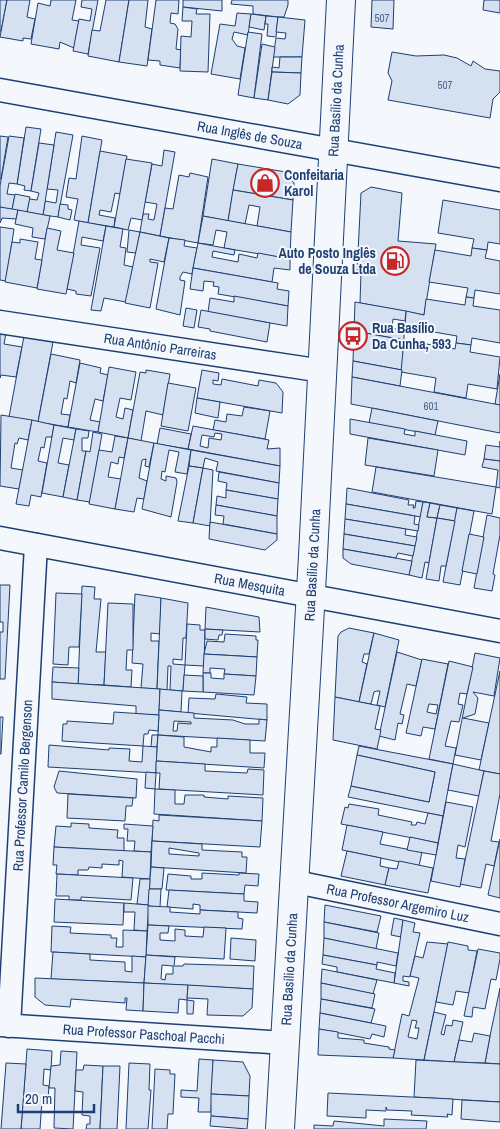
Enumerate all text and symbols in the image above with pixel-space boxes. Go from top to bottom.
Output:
house number: 507 [374,11,390,25]
street label: Rua Basílio da Cunha [324,43,348,157]
house number: 507 [437,78,453,92]
street label: Rua Inglês de Souza [196,117,305,153]
place label: Confeitaria Karol [284,166,345,200]
shop icon: Confeitaria Karol [250,168,280,198]
place label: Auto Posto Inglês de Souza Ltda [278,244,377,278]
fuel station icon: Auto Posto Inglês de Souza Ltda [380,246,410,276]
place label: Rua Basílio Da Cunha, 593 [372,319,451,353]
bus stop icon: Rua Basílio Da Cunha, 593 [338,321,368,351]
street label: Rua Antônio Parreiras [103,329,218,364]
house number: 601 [423,399,439,413]
street label: Rua Basílio da Cunha [300,508,324,622]
street label: Rua Mesquita [213,569,287,600]
street label: Rua Professor Camilo Bergenson [9,699,36,872]
street label: Rua Professor Argemiro Luz [325,880,471,926]
street label: Rua Basílio da Cunha [277,912,301,1026]
street label: Rua Professor Paschoal Pacchi [62,1020,225,1048]
scale bar [18,1082,94,1114]
text: 20 m [25,1088,52,1109]

